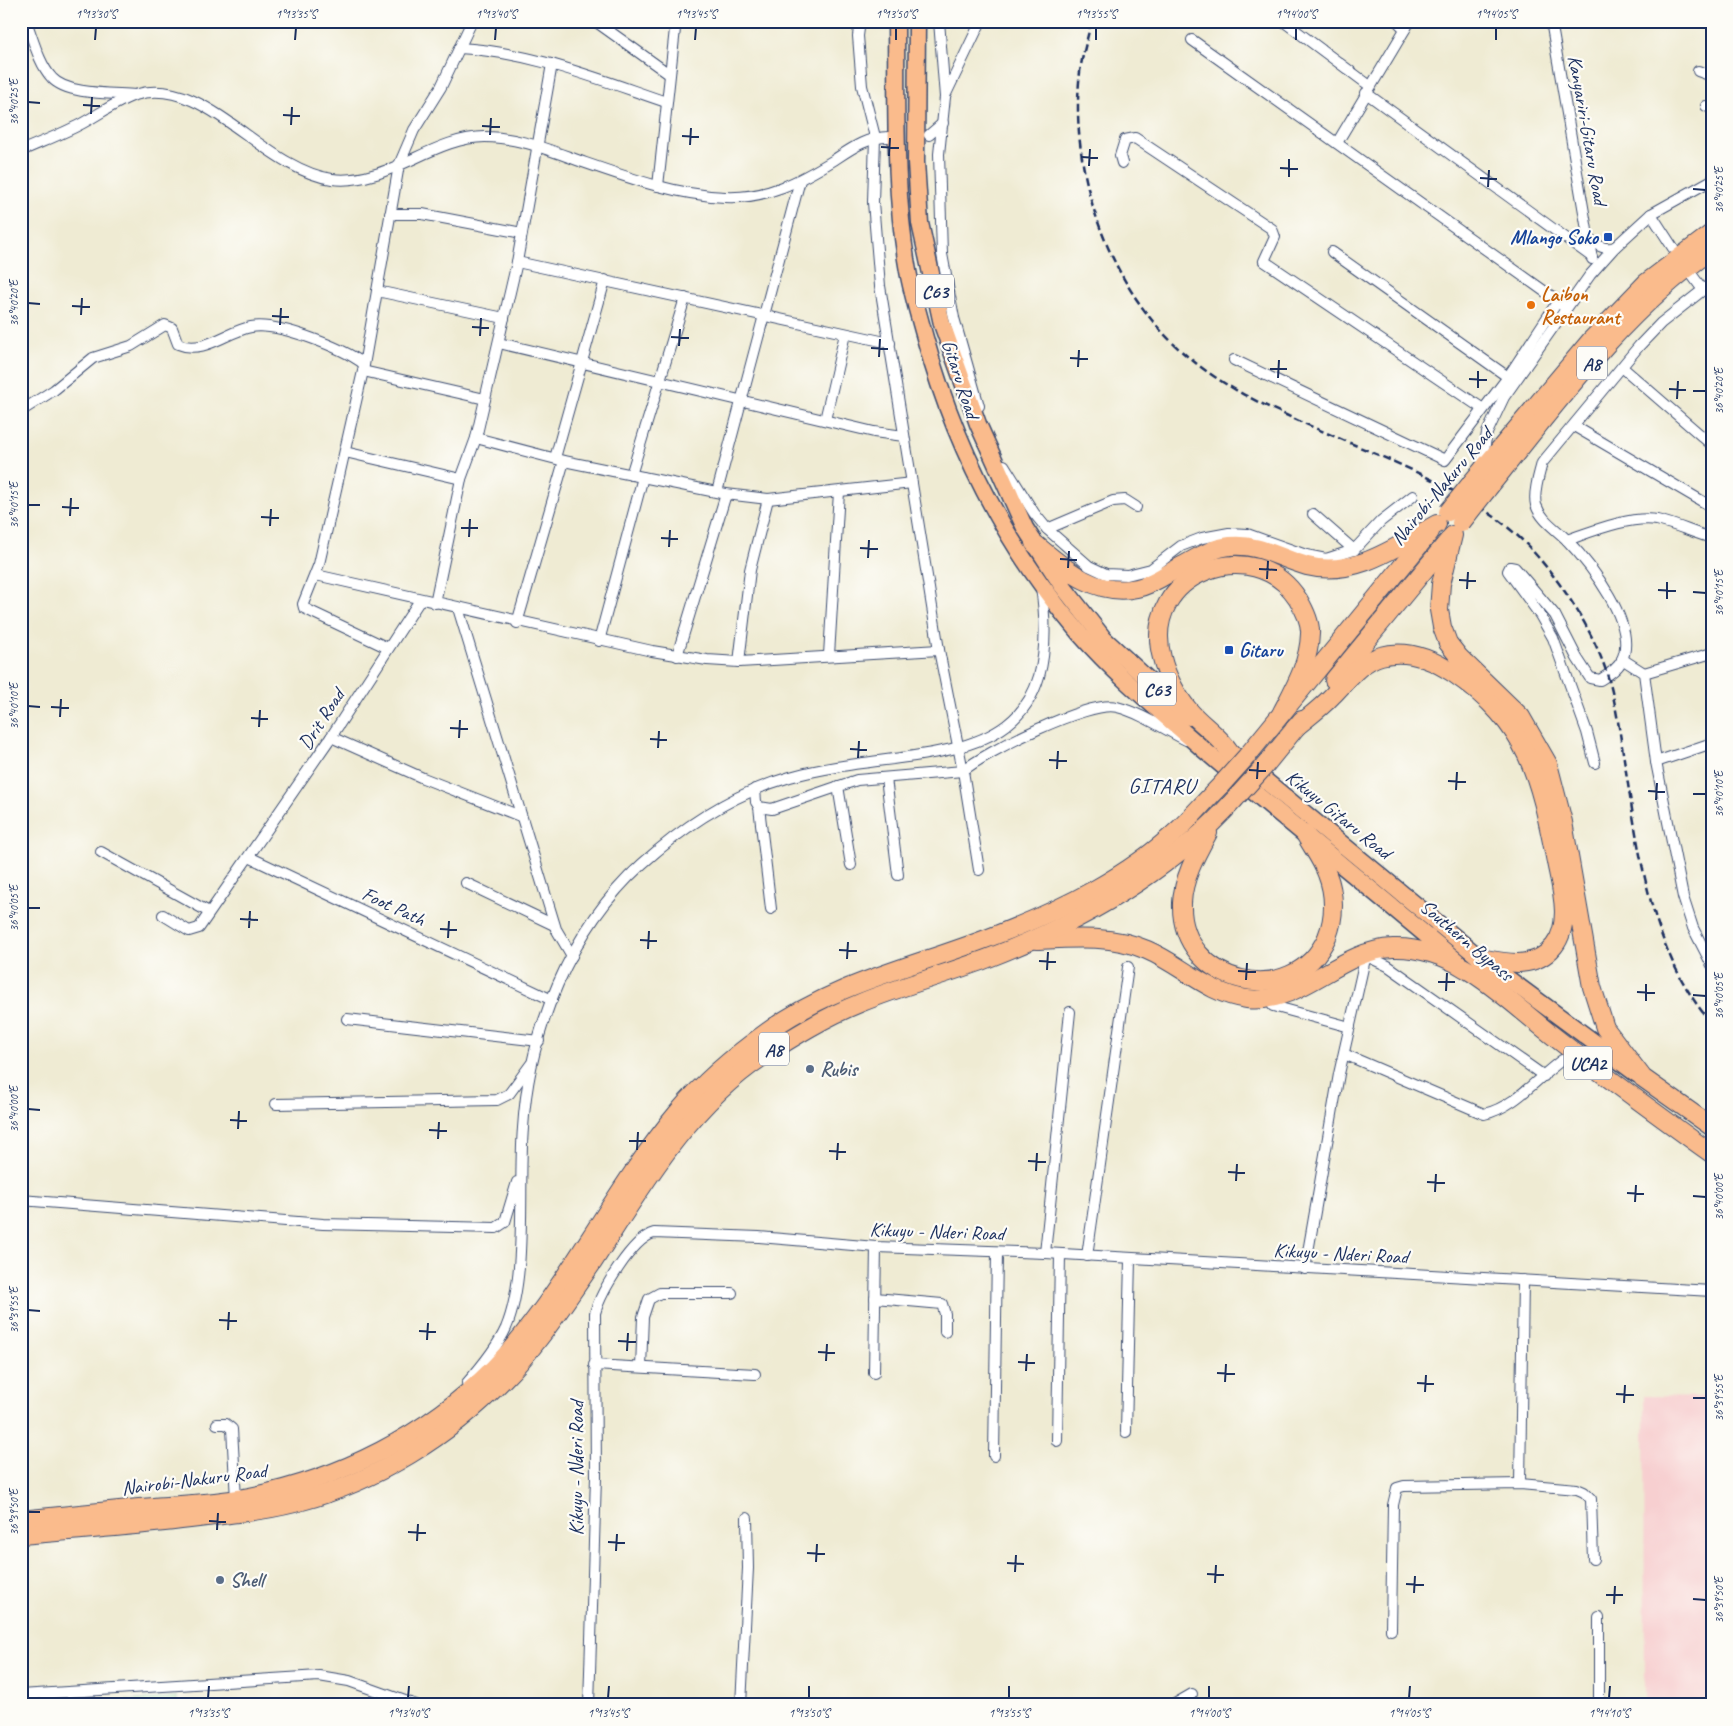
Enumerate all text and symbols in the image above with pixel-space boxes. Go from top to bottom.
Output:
text: 1°13'30"S [76,6,118,22]
text: 1°13'35"S [276,6,318,22]
text: 1°13'40"S [476,6,518,22]
text: 1°13'45"S [676,6,718,22]
text: 1°13'50"S [876,6,918,22]
text: 1°13'55"S [1076,6,1118,22]
text: 1°14'00"S [1276,6,1318,22]
text: 1°14'05"S [1476,6,1518,22]
street label: Kanyariri-Gitaru Road [1562,53,1614,210]
text: 36°40'25"E [6,77,22,125]
text: 36°40'25"E [1711,165,1727,213]
place label: Mlango Soko [1510,225,1600,250]
marker: Mlango Soko [1602,231,1614,243]
road number: C63 [916,274,954,308]
text: 36°40'20"E [6,278,22,326]
place label: Laibon Restaurant [1541,282,1622,330]
marker: Laibon Restaurant [1525,299,1537,311]
street label: Gitaru Road [936,337,986,425]
road number: A8 [1577,346,1607,379]
text: 36°40'20"E [1711,366,1727,414]
street label: Nairobi-Nakuru Road [1385,420,1500,550]
text: 36°40'15"E [6,480,22,528]
text: 36°40'15"E [1711,568,1727,616]
place label: Gitaru [1239,638,1284,663]
marker: Gitaru [1223,644,1235,656]
road number: C63 [1138,672,1176,706]
text: 36°40'10"E [6,681,22,729]
street label: Drit Road [293,682,352,754]
street label: Kikuyu Gitaru Road [1281,764,1399,867]
text: 36°40'10"E [1711,769,1727,817]
district label: GITARU [1128,772,1199,800]
street label: Foot Path [358,881,430,932]
text: 36°40'05"E [6,883,22,931]
street label: Southern Bypass [1415,894,1520,988]
text: 36°40'05"E [1711,971,1727,1019]
road number: A8 [759,1032,789,1066]
road number: UCA2 [1564,1046,1612,1080]
place label: Rubis [820,1057,859,1082]
marker: Rubis [804,1063,816,1075]
text: 36°40'00"E [6,1084,22,1132]
text: 36°40'00"E [1711,1172,1727,1220]
street label: Kikuyu - Nderi Road [869,1217,1008,1246]
street label: Kikuyu - Nderi Road [1273,1237,1412,1270]
text: 36°39'55"E [6,1285,22,1333]
text: 36°39'55"E [1711,1373,1727,1421]
street label: Kikuyu - Nderi Road [564,1397,589,1535]
street label: Nairobi-Nakuru Road [120,1458,271,1501]
text: 36°39'50"E [6,1487,22,1535]
place label: Shell [230,1568,267,1593]
marker: Shell [214,1574,226,1586]
text: 36°39'50"E [1711,1575,1727,1623]
text: 1°13'35"S [188,1705,230,1721]
text: 1°13'40"S [388,1705,430,1721]
text: 1°13'45"S [588,1705,630,1721]
text: 1°13'50"S [789,1705,831,1721]
text: 1°13'55"S [989,1705,1031,1721]
text: 1°14'00"S [1189,1705,1231,1721]
text: 1°14'05"S [1389,1705,1431,1721]
text: 1°14'10"S [1589,1705,1631,1721]

